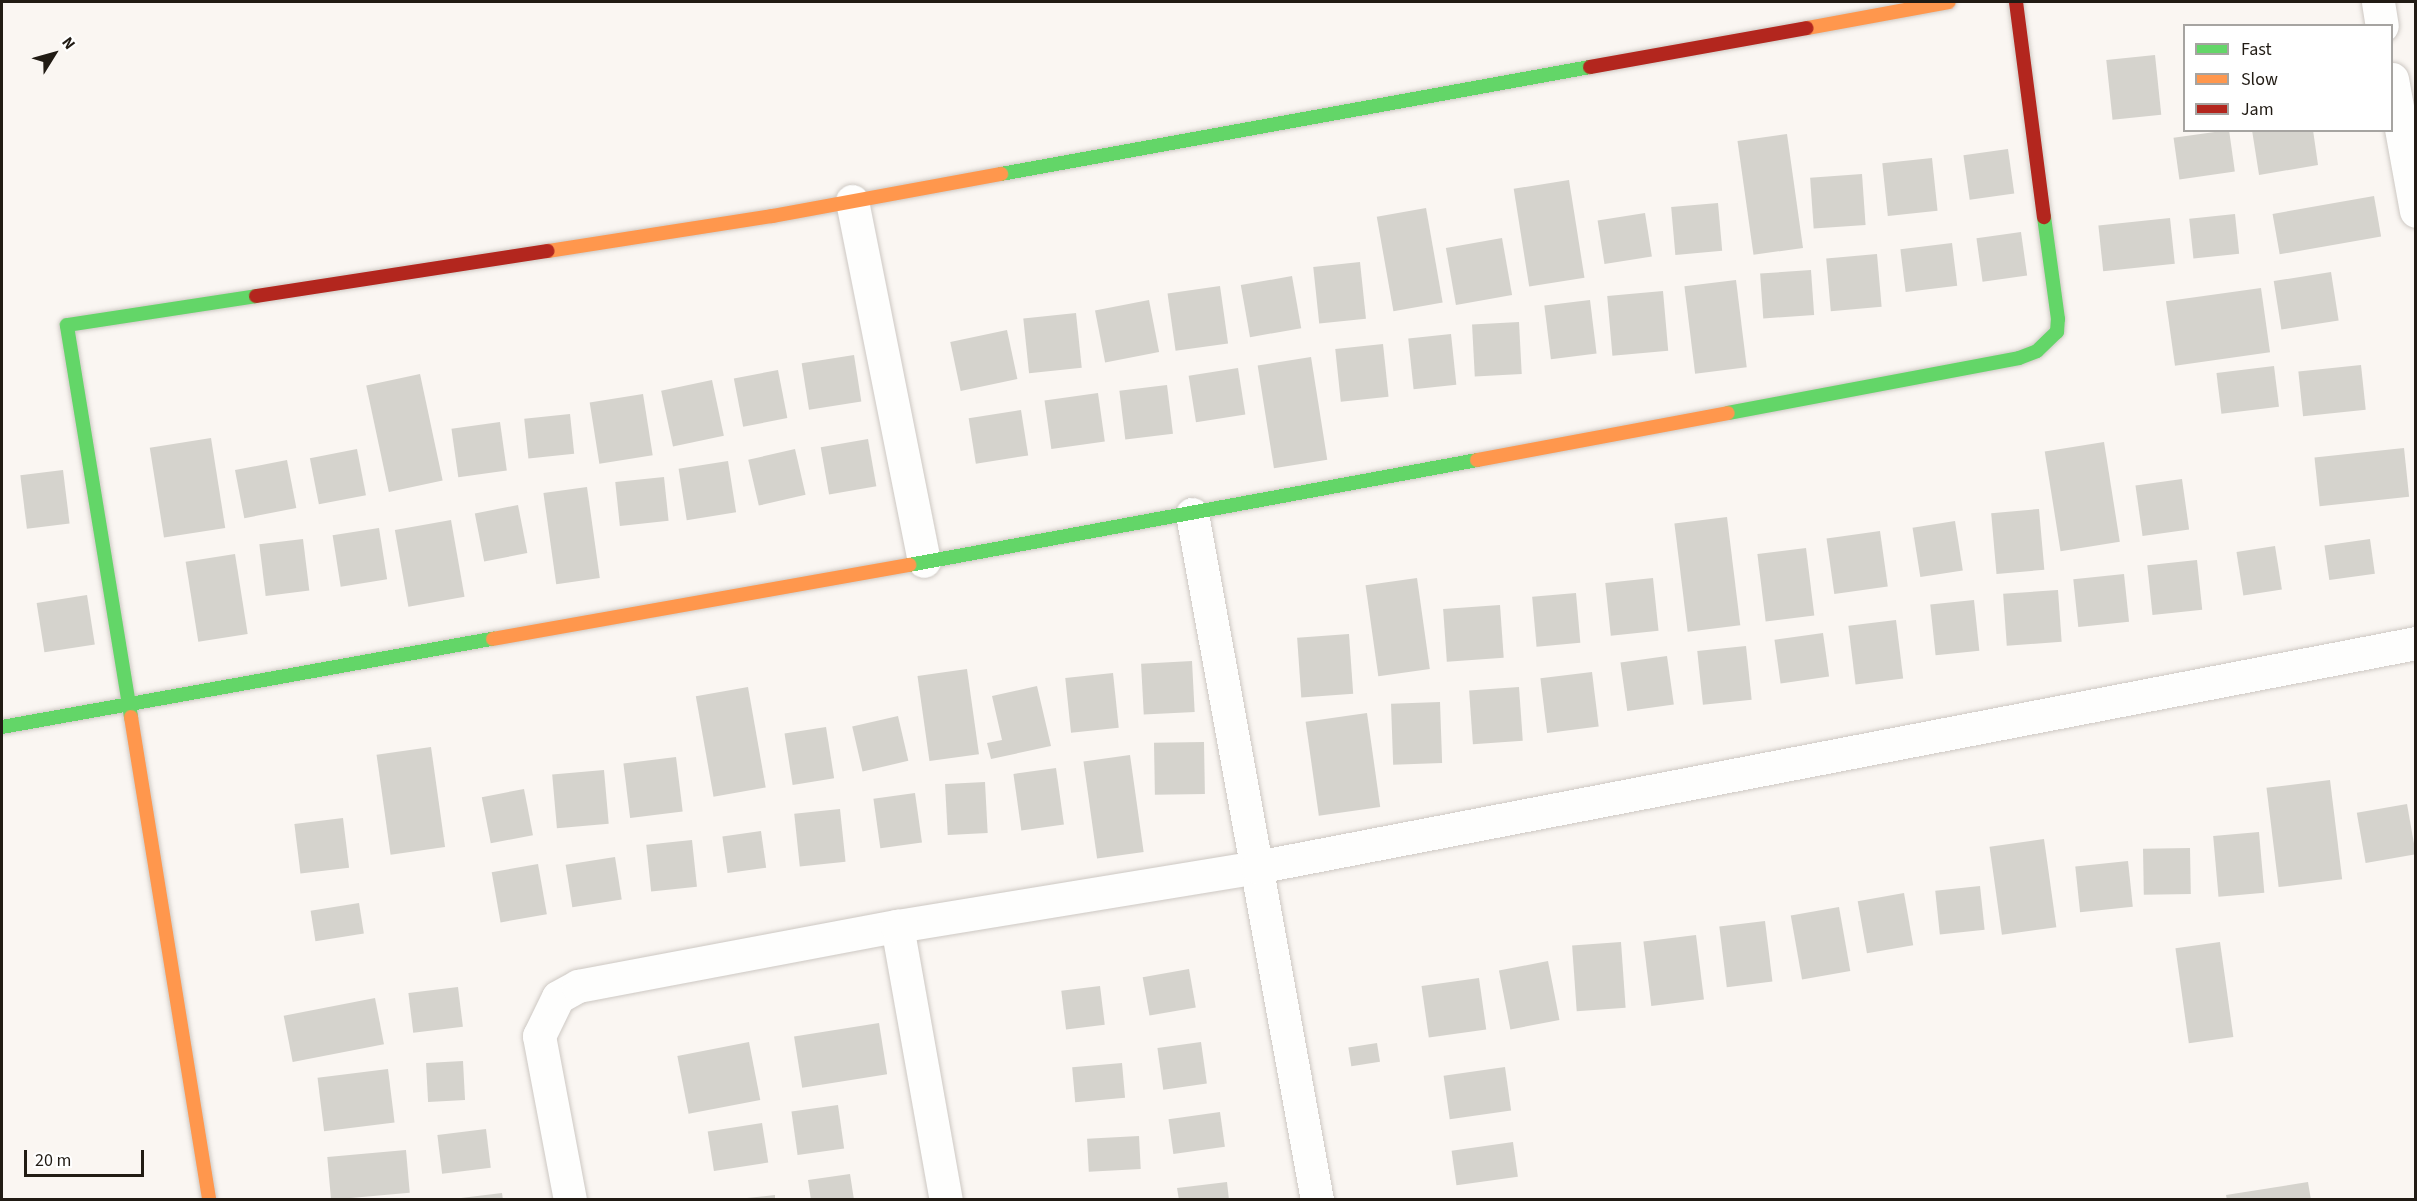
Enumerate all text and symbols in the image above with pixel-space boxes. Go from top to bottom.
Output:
north arrow [24,24,84,84]
legend [2183,24,2393,132]
text: N [56,32,80,54]
text: Fast [2241,37,2272,62]
text: Slow [2241,67,2278,92]
text: Jam [2241,97,2274,122]
scale bar [27,1138,147,1176]
text: 20 m [35,1148,71,1173]

